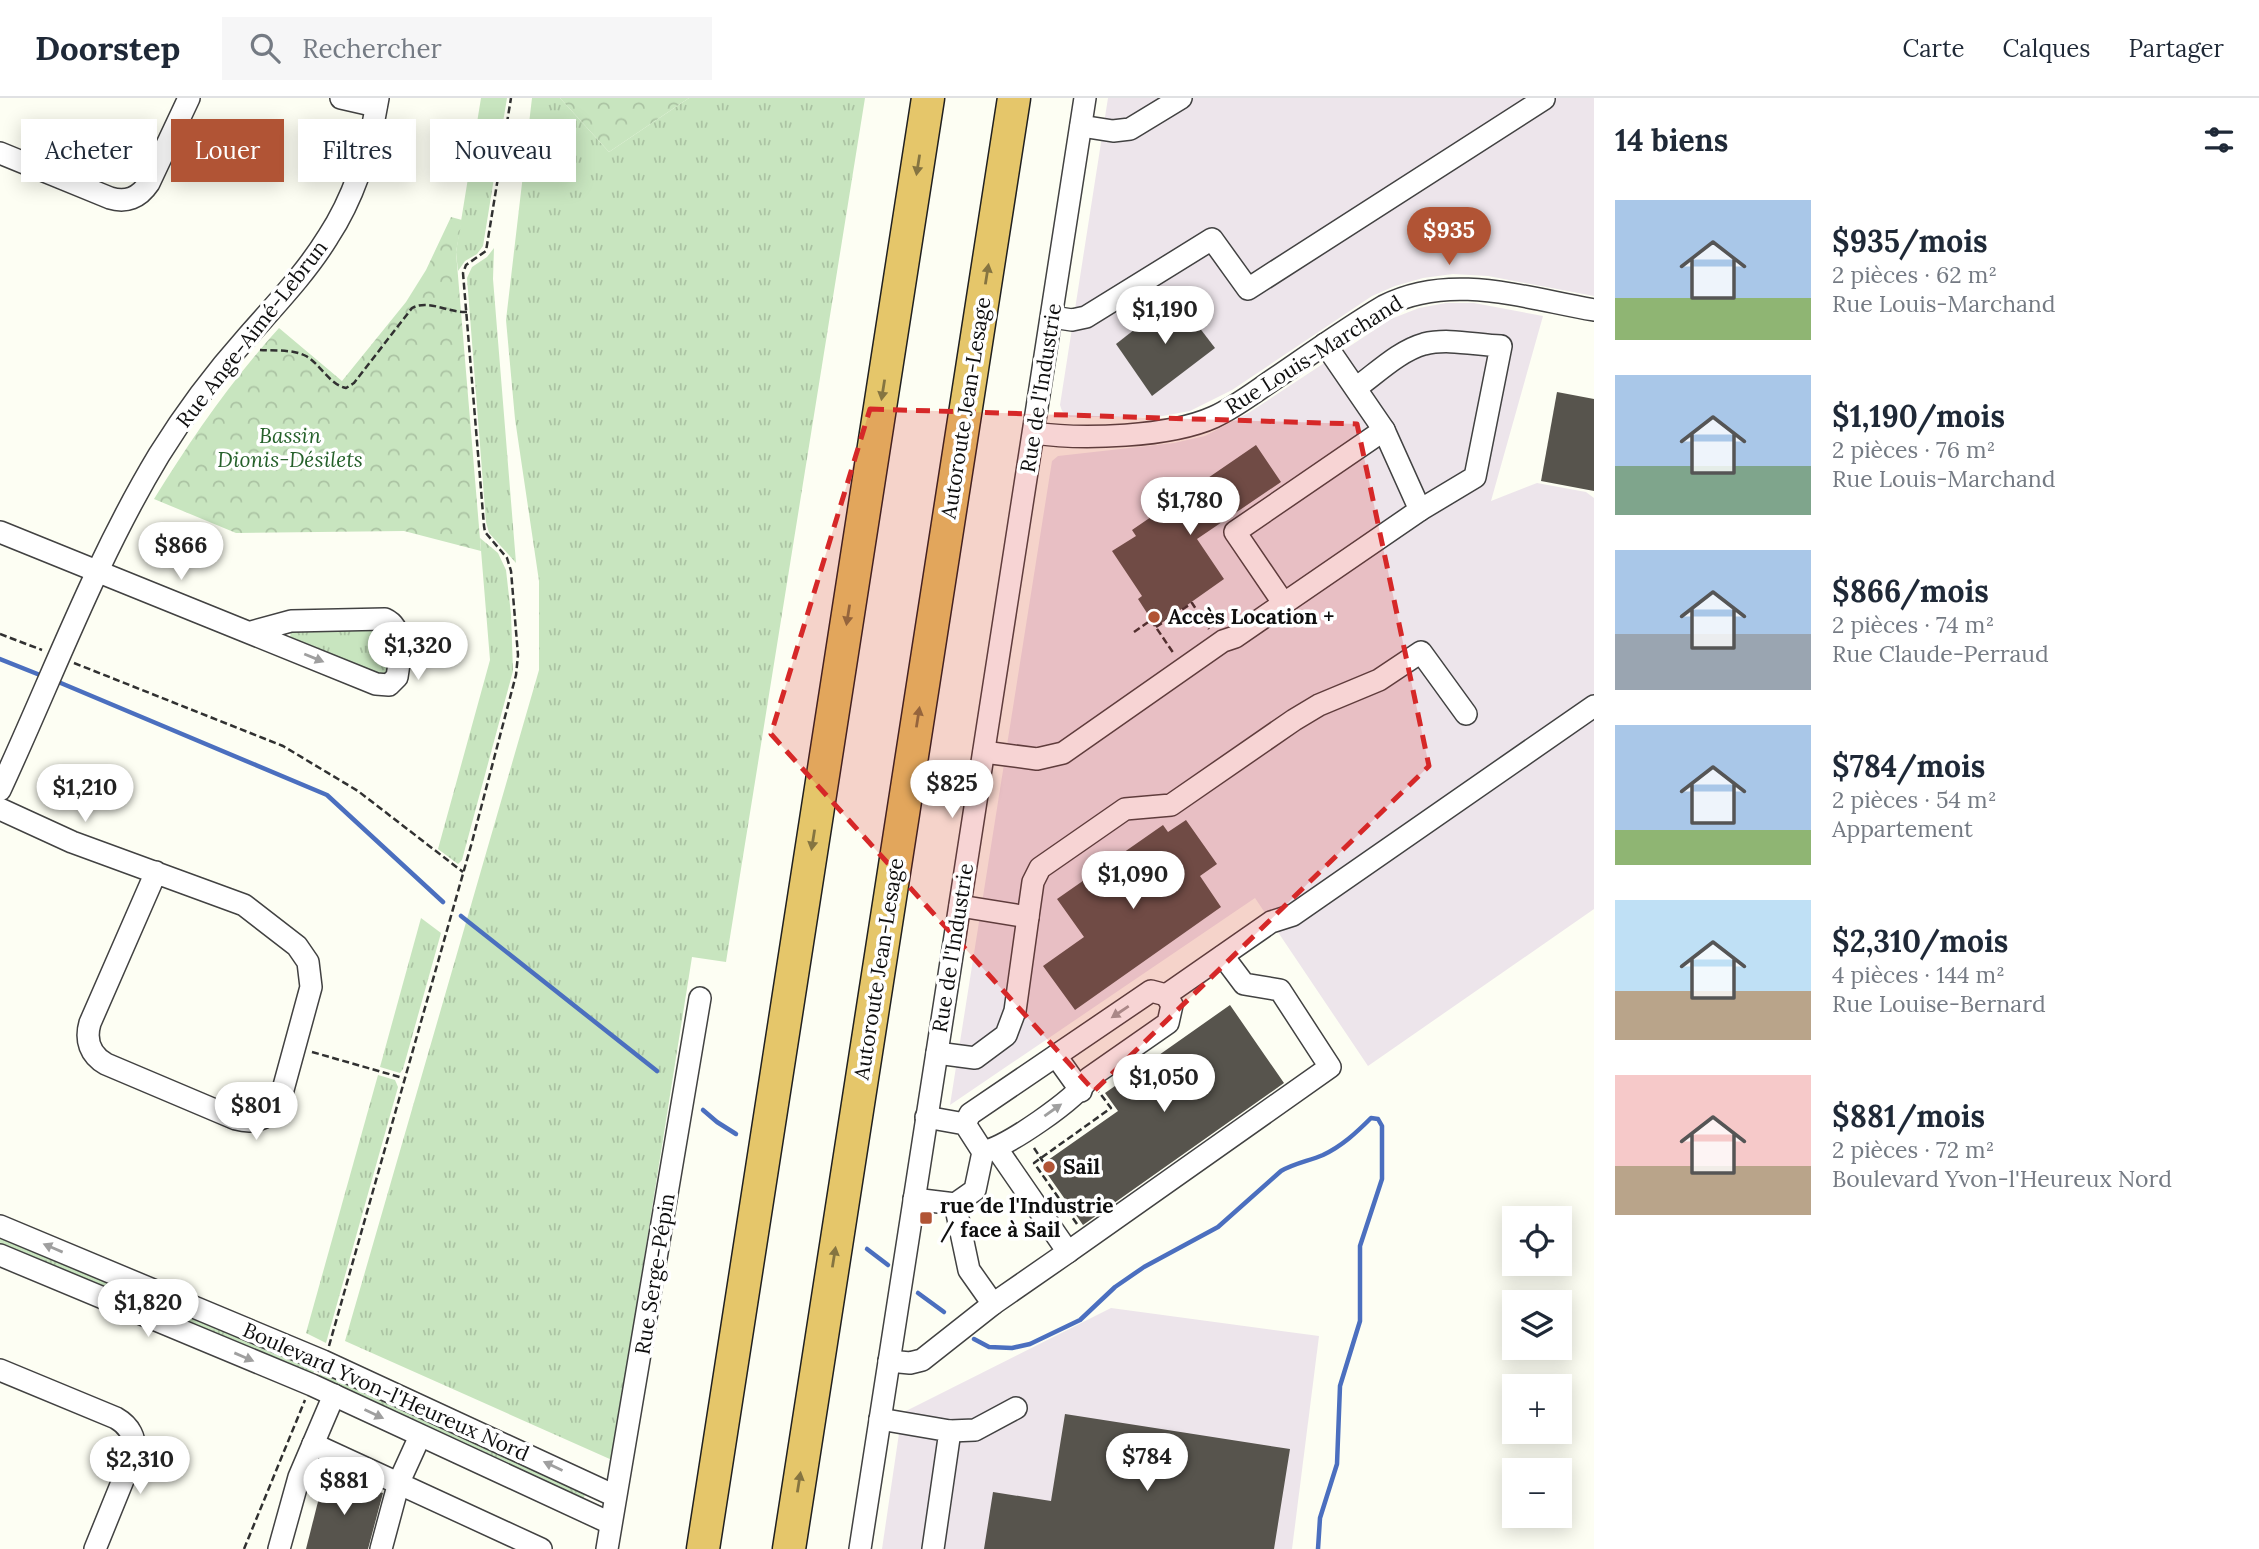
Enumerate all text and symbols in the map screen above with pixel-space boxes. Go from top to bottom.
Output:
search box [222,17,712,80]
text: Doorstep [35,27,180,69]
icon: search [246,29,284,67]
text: Rechercher [302,32,442,65]
text: Carte [1902,33,1964,64]
text: Calques [2002,33,2090,64]
text: Partager [2128,33,2224,64]
chip: Acheter [21,119,157,182]
chip: Louer [171,119,284,182]
chip: Filtres [298,119,416,182]
chip: Nouveau [430,119,576,182]
text: 14 biens [1615,121,1728,159]
icon: filters [2200,121,2238,159]
one-way arrow [912,155,923,177]
pin: $935 [1408,208,1490,267]
text: $935 [1423,215,1475,244]
text: $935/mois [1832,222,1988,260]
icon: home [1671,228,1755,312]
street label: Rue Ange-Aimé-Lebrun [170,234,333,433]
text: 2 pièces · 62 m² [1832,260,1997,289]
one-way arrow [981,263,992,285]
pin: $1,190 [1108,286,1222,346]
street label: Rue Louis-Marchand [1220,289,1407,420]
text: Rue Louis-Marchand [1832,289,2056,318]
text: $1,190 [1132,294,1198,323]
street label: Autoroute Jean-Lesage [934,295,996,522]
street label: Rue de l'Industrie [1014,301,1067,475]
one-way arrow [877,379,888,401]
text: $1,190/mois [1832,397,2005,435]
icon: home [1671,403,1755,487]
park label: Bassin Dionis-Désilets [217,422,363,473]
text: 2 pièces · 76 m² [1832,435,1995,464]
text: Rue Louis-Marchand [1832,464,2056,493]
pin: $1,780 [1133,478,1247,537]
text: $1,780 [1157,485,1223,514]
pin: $866 [140,522,222,582]
text: $866 [154,530,208,559]
text: $866/mois [1832,572,1989,610]
icon: home [1671,578,1755,662]
place label: Accès Location + [1168,603,1334,630]
one-way arrow [842,604,853,626]
marker: Accès Location + [1146,609,1162,625]
text: 2 pièces · 74 m² [1832,610,1994,639]
pin: $1,320 [361,622,475,682]
text: $1,320 [384,630,452,659]
text: Rue Claude-Perraud [1832,639,2049,668]
one-way arrow [303,653,324,664]
one-way arrow [913,706,924,728]
text: $784/mois [1832,747,1985,785]
icon: home [1671,753,1755,837]
pin: $825 [911,760,993,820]
pin: $1,210 [28,764,142,824]
text: $825 [926,768,978,797]
text: $1,210 [53,772,117,801]
text: 2 pièces · 54 m² [1832,785,1997,814]
text: Appartement [1832,814,1973,843]
one-way arrow [807,829,818,851]
pin: $1,090 [1076,852,1190,911]
street label: Autoroute Jean-Lesage [847,856,909,1083]
text: $1,090 [1098,859,1168,888]
street label: Rue de l'Industrie [926,861,979,1035]
text: $2,310/mois [1832,922,2008,960]
icon: home [1671,928,1755,1012]
text: 4 pièces · 144 m² [1832,960,2005,989]
text: Rue Louise-Bernard [1832,989,2046,1018]
one-way arrow [1111,1005,1129,1019]
pin: $1,050 [1107,1054,1221,1114]
text: $1,050 [1129,1062,1199,1091]
pin: $801 [215,1082,297,1142]
text: $801 [231,1090,281,1119]
text: $881/mois [1832,1097,1985,1135]
one-way arrow [1044,1103,1062,1117]
icon: home [1671,1103,1755,1187]
text: 2 pièces · 72 m² [1832,1135,1994,1164]
place label: Sail [1063,1153,1100,1180]
marker: Sail [1041,1159,1057,1175]
text: Boulevard Yvon-l'Heureux Nord [1832,1164,2172,1193]
street label: Rue Serge-Pépin [628,1191,681,1356]
place label: rue de l'Industrie / face à Sail [940,1192,1114,1243]
map controls [1502,1206,1572,1528]
button: locate [1502,1206,1572,1276]
marker: rue de l'Industrie / face à Sail [918,1210,934,1226]
one-way arrow [42,1242,63,1253]
one-way arrow [829,1246,840,1268]
pin: $1,820 [91,1280,205,1339]
text: $1,820 [114,1287,182,1316]
button: layers [1502,1290,1572,1360]
street label: Boulevard Yvon-l'Heureux Nord [239,1316,534,1467]
one-way arrow [234,1351,255,1362]
button: + [1502,1374,1572,1444]
one-way arrow [364,1408,384,1420]
pin: $784 [1106,1434,1188,1493]
pin: $2,310 [83,1436,197,1496]
text: $784 [1122,1441,1172,1470]
text: $2,310 [106,1444,174,1473]
pin: $881 [303,1458,385,1517]
button: − [1502,1458,1572,1528]
one-way arrow [543,1461,563,1472]
text: $881 [319,1465,369,1494]
one-way arrow [794,1470,805,1492]

